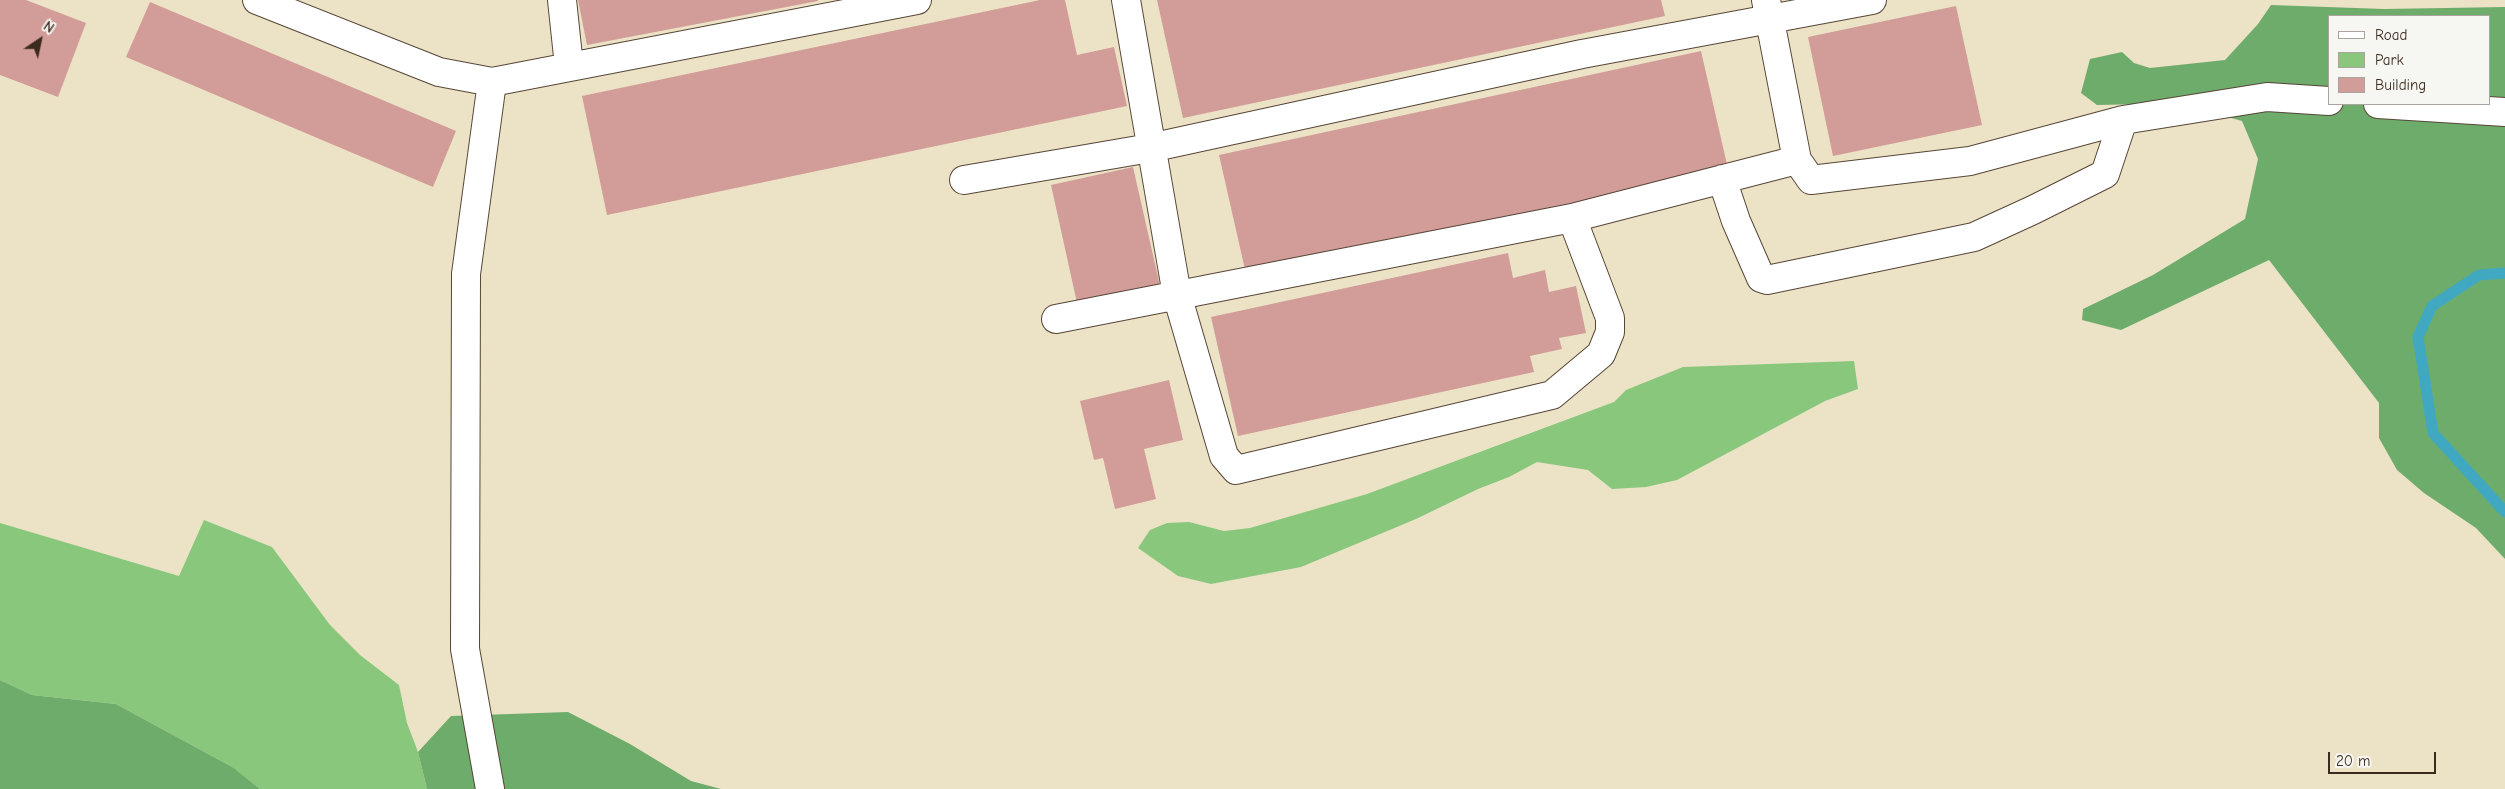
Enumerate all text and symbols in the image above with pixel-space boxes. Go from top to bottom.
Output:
north arrow [15,15,65,65]
legend [2328,15,2490,105]
text: N [40,18,57,37]
text: Road [2375,26,2407,44]
text: Park [2375,51,2404,69]
text: Building [2375,76,2426,94]
scale bar [2330,742,2438,774]
text: 20 m [2336,752,2370,770]

